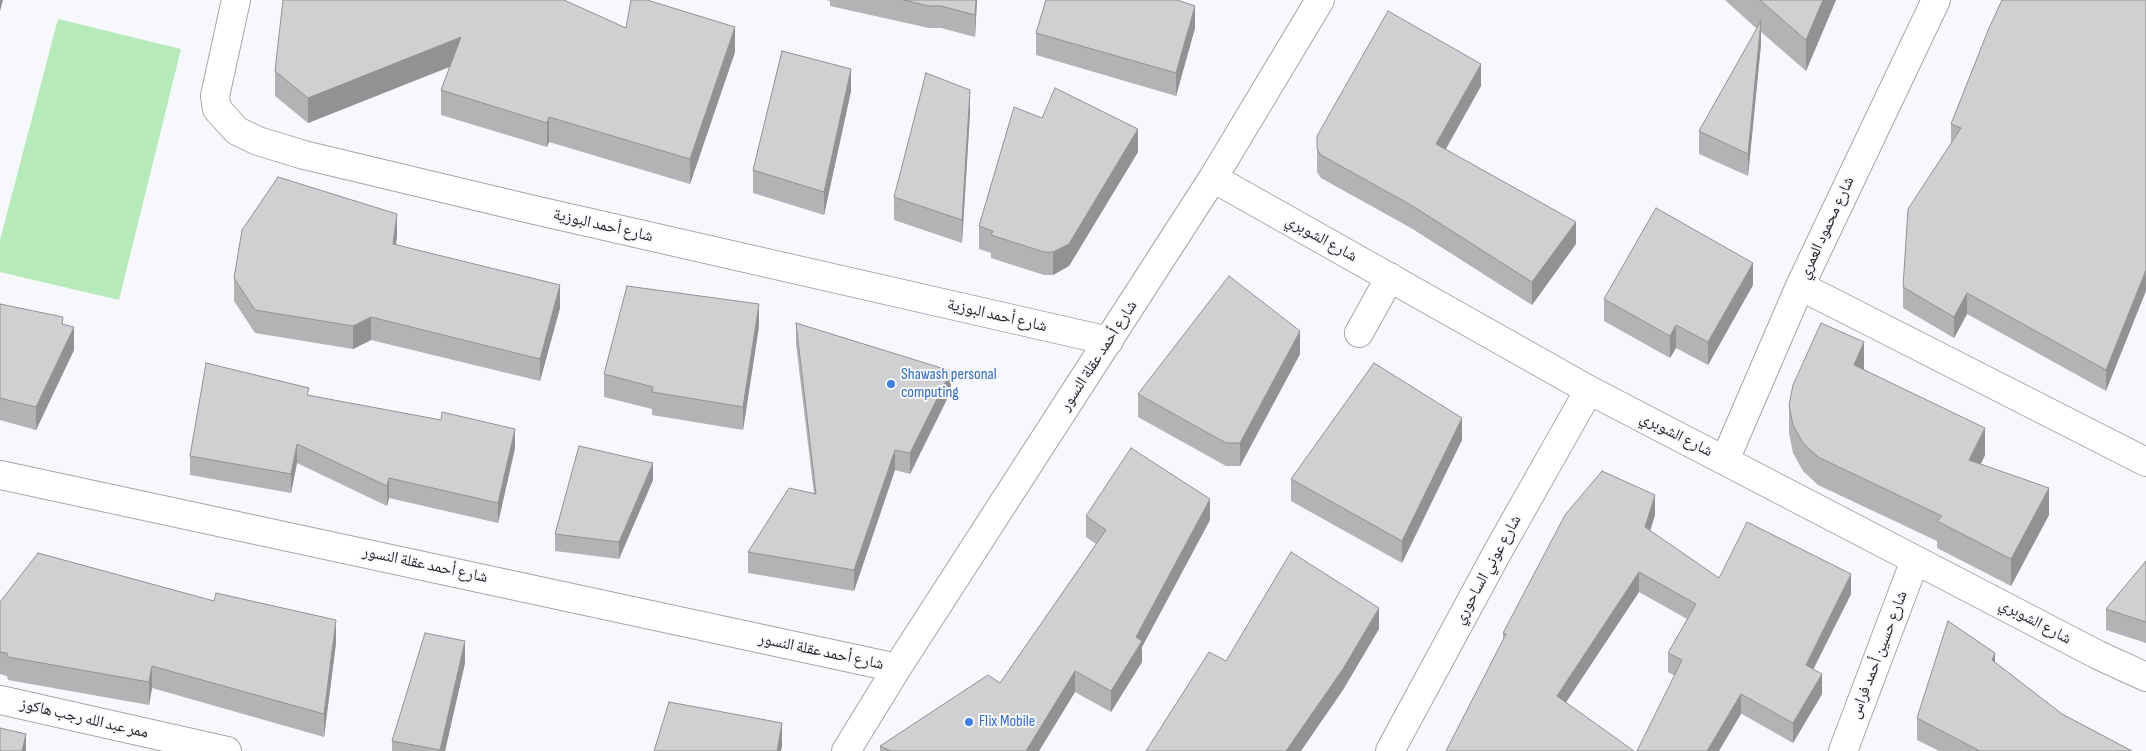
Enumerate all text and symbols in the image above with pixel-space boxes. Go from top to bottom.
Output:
street label: شارع محمود العمري [1795,174,1859,282]
street label: شارع أحمد البوزية [551,205,655,247]
street label: شارع الشوبري [1282,211,1360,267]
street label: شارع أحمد البوزية [945,295,1049,337]
street label: شارع أحمد عقلة النسور [1056,297,1142,415]
place label: Shawash personal computing [901,365,997,403]
marker: Shawash personal computing [885,378,897,390]
street label: شارع الشوبري [1636,409,1716,461]
street label: شارع عوني الساحوري [1450,512,1526,628]
street label: شارع أحمد عقلة النسور [361,542,489,588]
street label: شارع حسين أحمد فراس [1846,588,1912,722]
street label: شارع الشوبري [1996,595,2074,649]
street label: شارع أحمد عقلة النسور [757,629,885,675]
street label: ممر عبد الله رجب هاكوز [18,695,150,743]
place label: Flix Mobile [979,712,1035,732]
marker: Flix Mobile [963,716,975,728]

